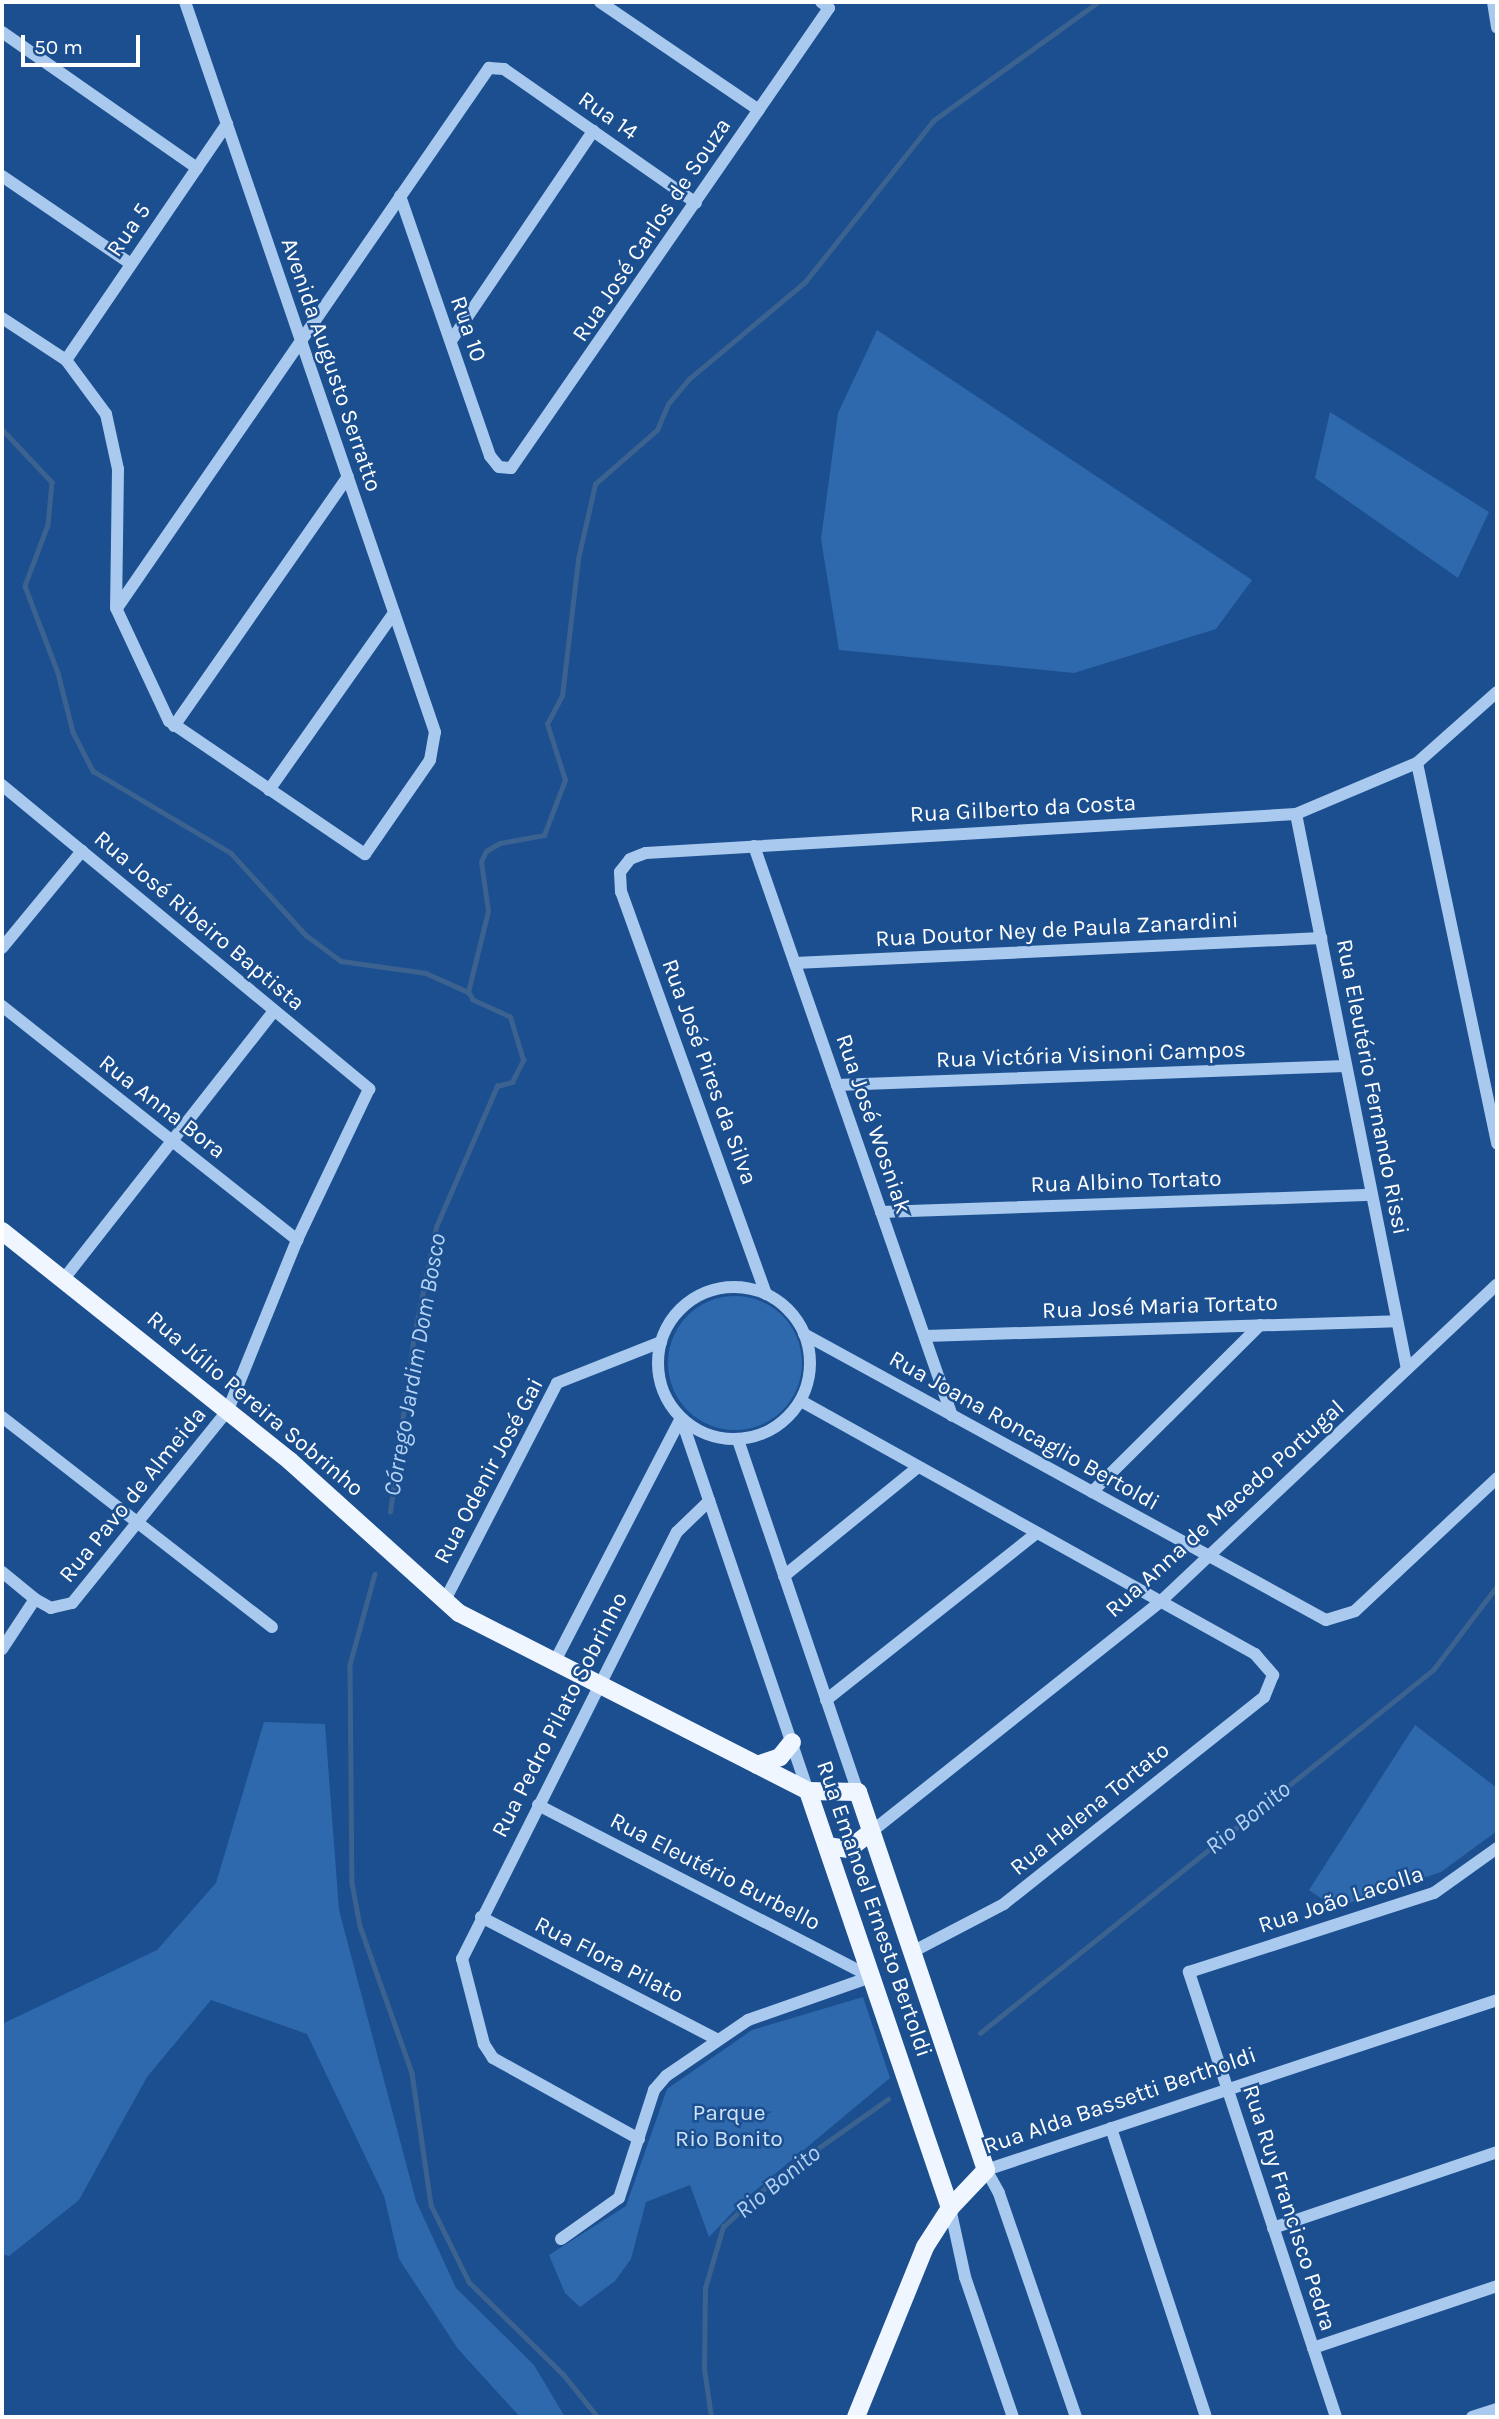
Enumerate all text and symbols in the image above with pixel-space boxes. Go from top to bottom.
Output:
scale bar [24,21,144,65]
text: 50 m [34,35,83,59]
street label: Rua 14 [573,86,643,146]
street label: Rua José Carlos de Souza [567,113,737,347]
street label: Rua 5 [101,198,157,262]
street label: Avenida Augusto Serratto [275,235,387,495]
street label: Rua 10 [444,293,492,365]
street label: Rua Gilberto da Costa [909,789,1137,829]
street label: Rua José Ribeiro Baptista [88,825,310,1017]
street label: Rua Doutor Ney de Paula Zanardini [875,907,1239,953]
street label: Rua Eleutério Fernando Rissi [1330,937,1414,1237]
street label: Rua José Pires da Silva [655,956,763,1188]
street label: Rua José Wosniak [829,1031,917,1217]
street label: Rua Victória Visinoni Campos [936,1036,1246,1074]
street label: Rua Anna Bora [93,1049,231,1165]
street label: Rua Albino Tortato [1030,1165,1222,1199]
water label: Córrego Jardim Dom Bosco [378,1231,452,1499]
street label: Rua José Maria Tortato [1042,1289,1278,1325]
street label: Rua Júlio Pereira Sobrinho [141,1305,369,1503]
street label: Rua Joana Roncaglio Bertoldi [884,1345,1164,1517]
street label: Rua Odenir José Gai [428,1373,550,1569]
street label: Rua Anna de Macedo Portugal [1100,1394,1350,1624]
street label: Rua Pavo de Almeida [54,1402,212,1588]
street label: Rua Pedro Pilato Sobrinho [486,1588,634,1842]
street label: Rua Helena Tortato [1005,1736,1175,1882]
street label: Rua Emanoel Ernesto Bertoldi [810,1757,938,2061]
water label: Rio Bonito [1200,1775,1296,1861]
street label: Rua Eleutério Burbello [605,1807,825,1937]
street label: Rua João Lacolla [1255,1860,1427,1940]
street label: Rua Flora Pilato [530,1911,688,2009]
street label: Rua Alda Bassetti Bertholdi [980,2041,1260,2161]
street label: Rua Ruy Francisco Pedra [1236,2081,1342,2335]
park label: Parque Rio Bonito [675,2099,783,2153]
water label: Rio Bonito [730,2139,826,2225]

